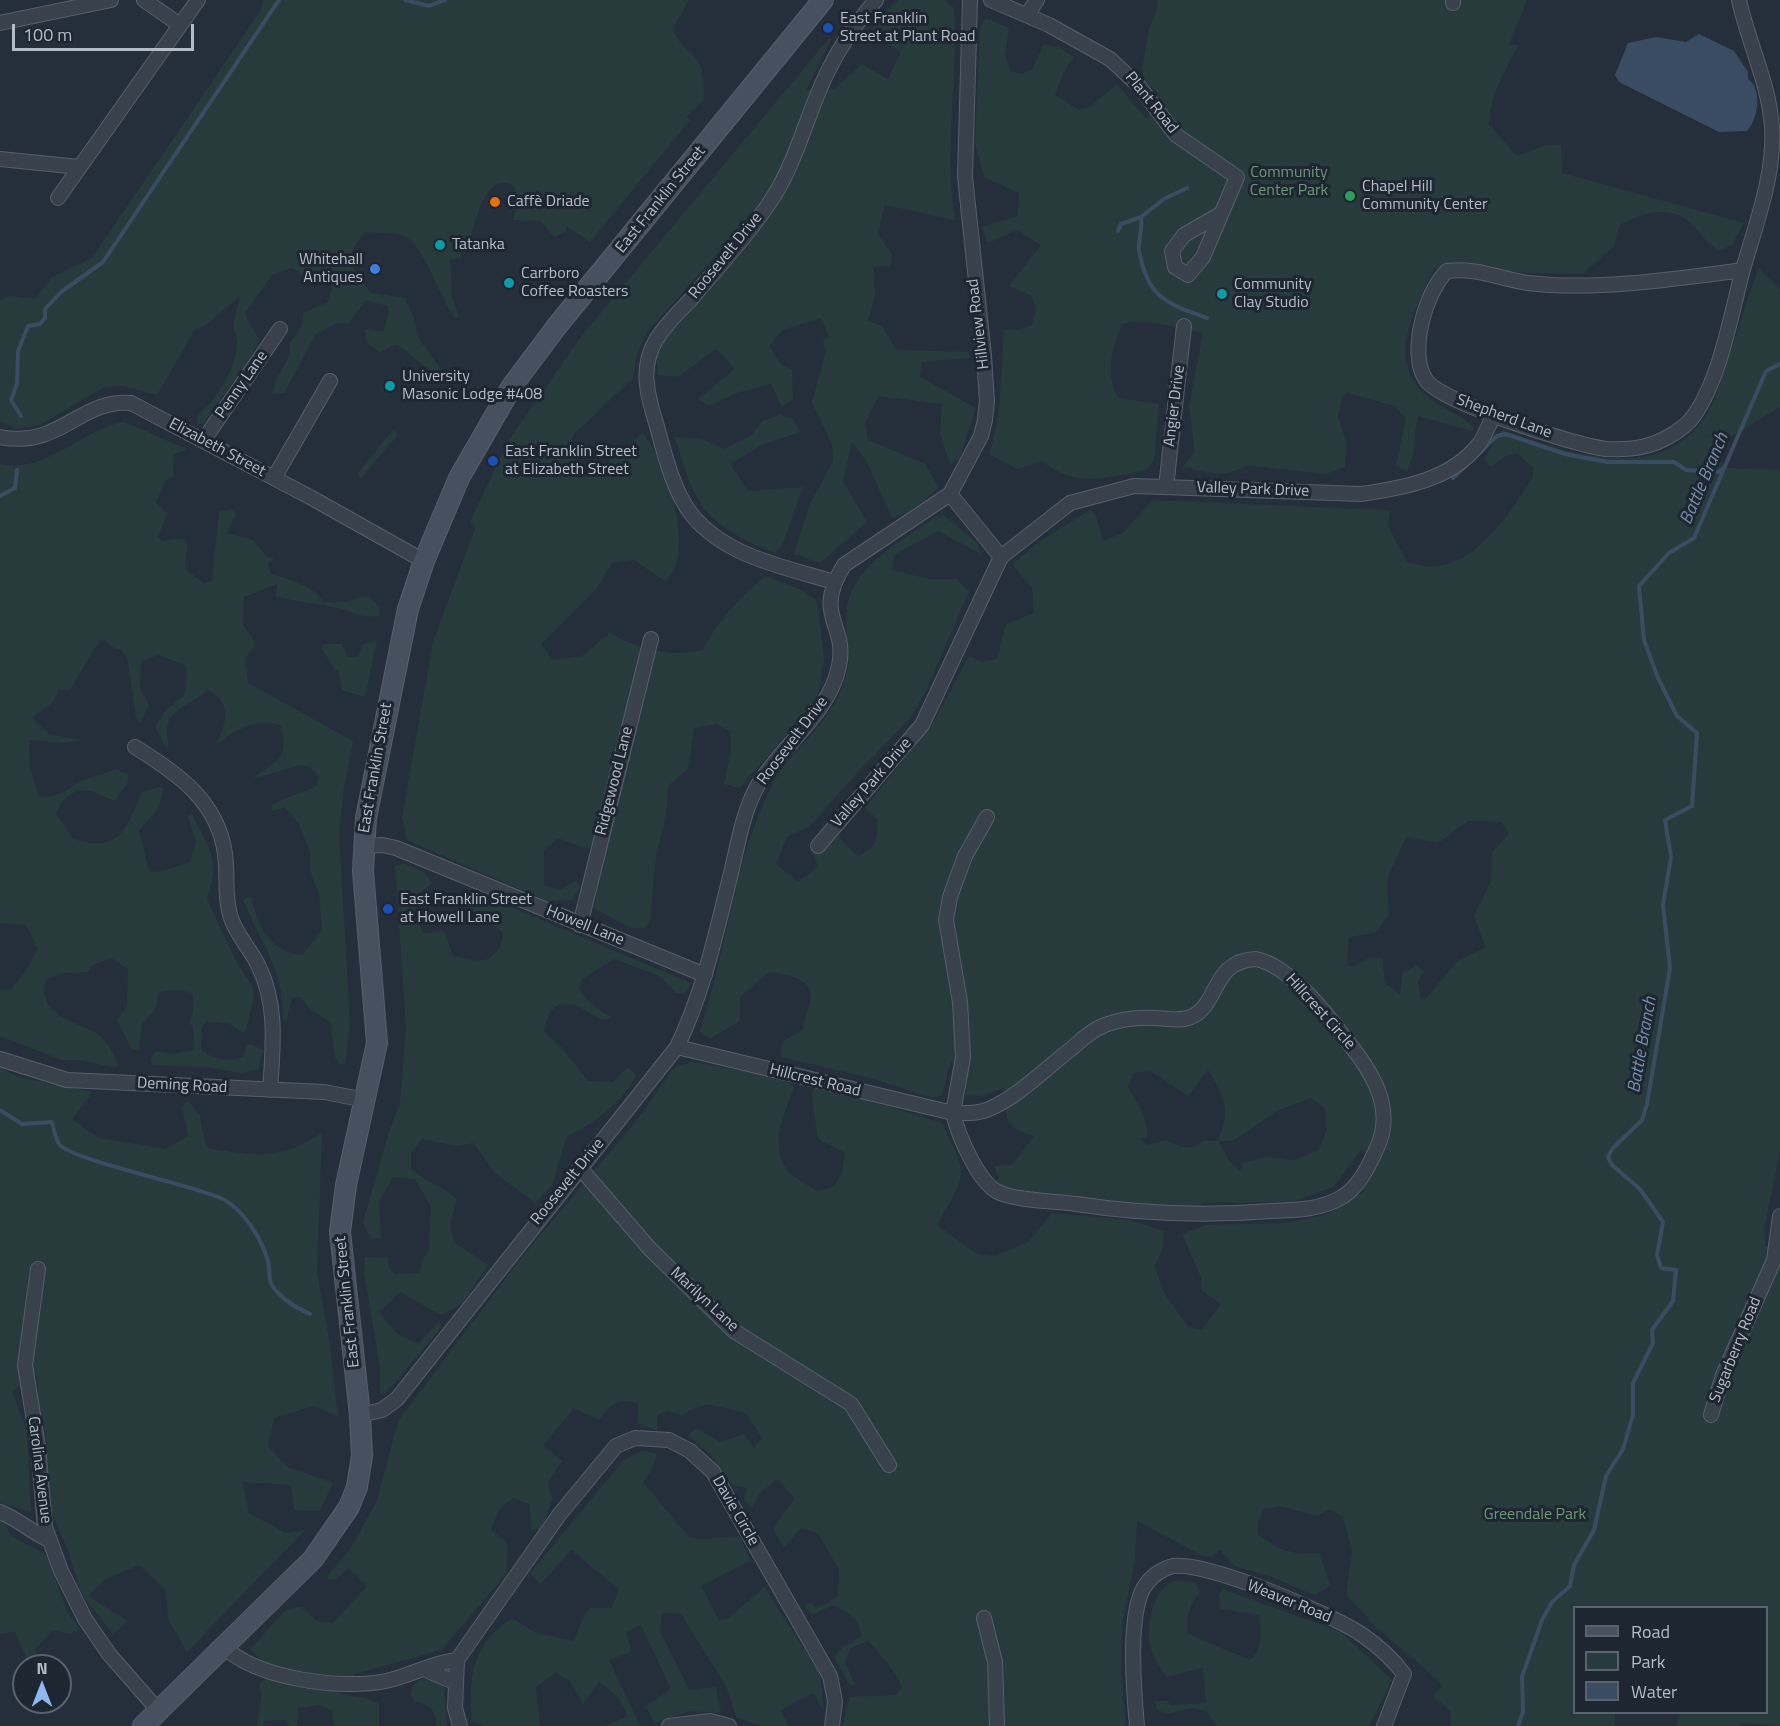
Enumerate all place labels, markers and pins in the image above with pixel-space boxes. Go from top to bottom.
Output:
place label: East Franklin Street at Plant Road [840,9,975,47]
marker: East Franklin Street at Plant Road [821,21,835,35]
place label: Chapel Hill Community Center [1362,177,1488,215]
marker: Chapel Hill Community Center [1343,189,1357,203]
place label: Caffè Driade [507,192,590,212]
marker: Caffè Driade [488,195,502,209]
place label: Tatanka [452,235,505,255]
marker: Tatanka [433,238,447,252]
place label: Whitehall Antiques [299,250,363,288]
marker: Whitehall Antiques [368,262,382,276]
place label: Carrboro Coffee Roasters [521,264,628,302]
place label: Community Clay Studio [1234,275,1312,313]
marker: Carrboro Coffee Roasters [502,276,516,290]
marker: Community Clay Studio [1215,287,1229,301]
place label: University Masonic Lodge #408 [402,367,542,405]
marker: University Masonic Lodge #408 [383,379,397,393]
place label: East Franklin Street at Elizabeth Street [505,442,637,480]
marker: East Franklin Street at Elizabeth Street [486,454,500,468]
place label: East Franklin Street at Howell Lane [400,890,532,928]
marker: East Franklin Street at Howell Lane [381,902,395,916]

